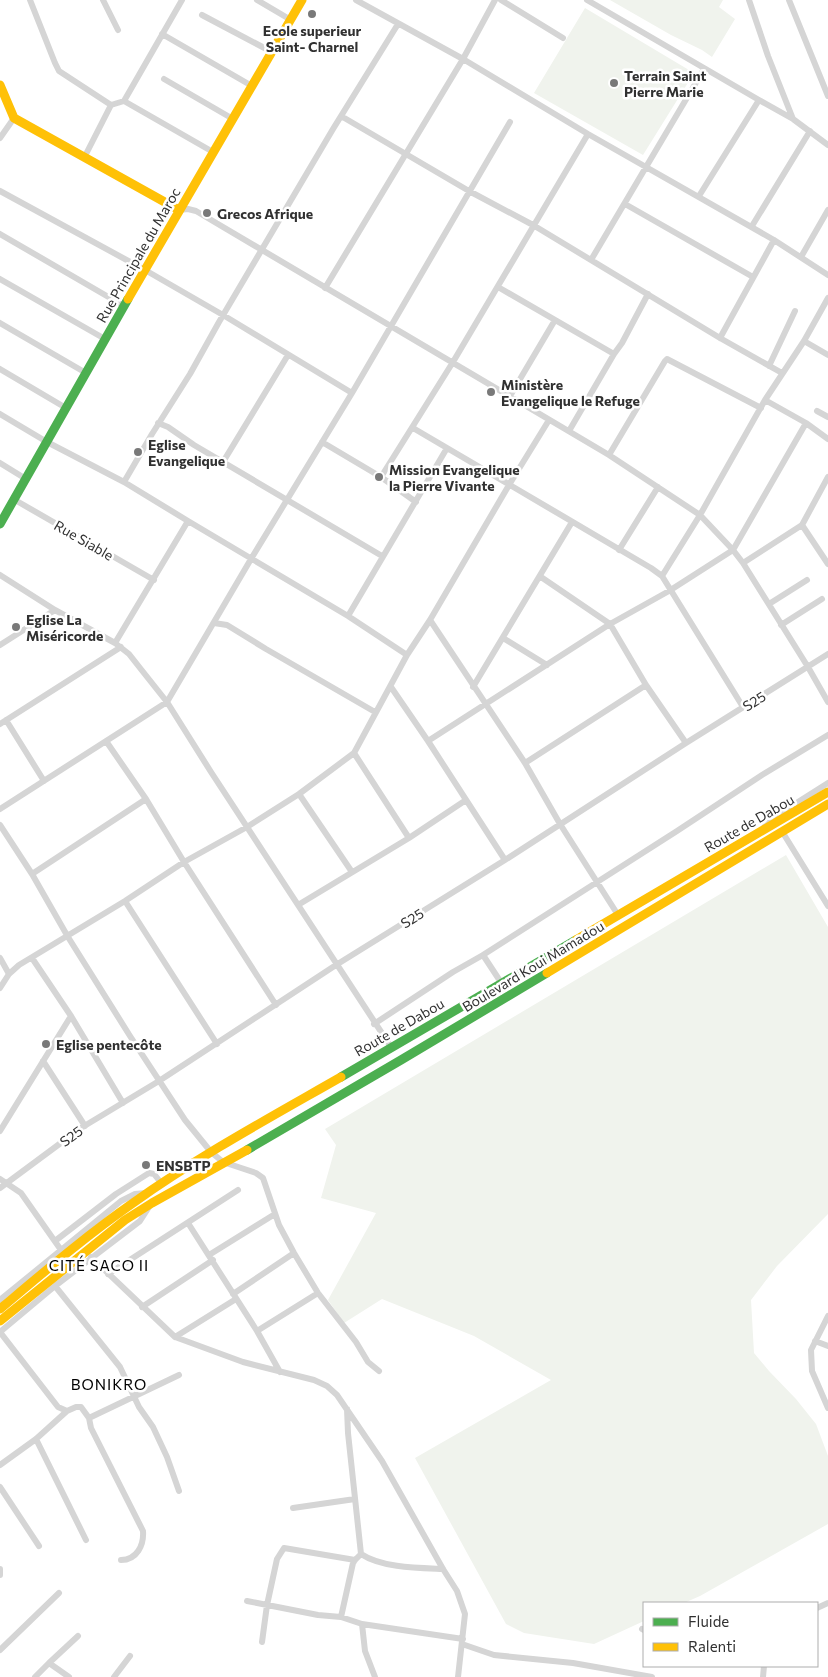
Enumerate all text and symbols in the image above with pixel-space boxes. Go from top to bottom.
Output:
marker: Ecole superieur Saint- Charnel [306,8,318,20]
place label: Ecole superieur Saint- Charnel [263,22,361,55]
place label: Terrain Saint Pierre Marie [624,67,707,100]
marker: Terrain Saint Pierre Marie [608,77,620,89]
street label: Rue Principale du Maroc [92,185,184,325]
place label: Grecos Afrique [217,205,313,222]
marker: Grecos Afrique [201,207,213,219]
place label: Ministère Evangelique le Refuge [501,376,640,409]
marker: Ministère Evangelique le Refuge [485,386,497,398]
place label: Eglise Evangelique [148,436,225,469]
marker: Eglise Evangelique [132,446,144,458]
place label: Mission Evangelique la Pierre Vivante [389,461,520,494]
marker: Mission Evangelique la Pierre Vivante [373,471,385,483]
street label: Rue Siable [51,516,117,564]
place label: Eglise La Miséricorde [26,611,103,644]
marker: Eglise La Miséricorde [10,621,22,633]
street label: S25 [739,687,769,715]
street label: Route de Dabou [701,790,797,856]
street label: S25 [397,904,427,932]
street label: Boulevard Koui Mamadou [459,917,607,1015]
street label: Route de Dabou [351,994,447,1060]
place label: Eglise pentecôte [56,1036,162,1053]
marker: Eglise pentecôte [40,1038,52,1050]
street label: S25 [56,1122,86,1150]
place label: ENSBTP [156,1157,211,1174]
marker: ENSBTP [140,1159,152,1171]
district label: CITÉ SACO II [49,1255,149,1274]
district label: BONIKRO [71,1375,147,1393]
legend [643,1602,818,1667]
text: Fluide [688,1612,729,1630]
text: Ralenti [688,1637,736,1655]

